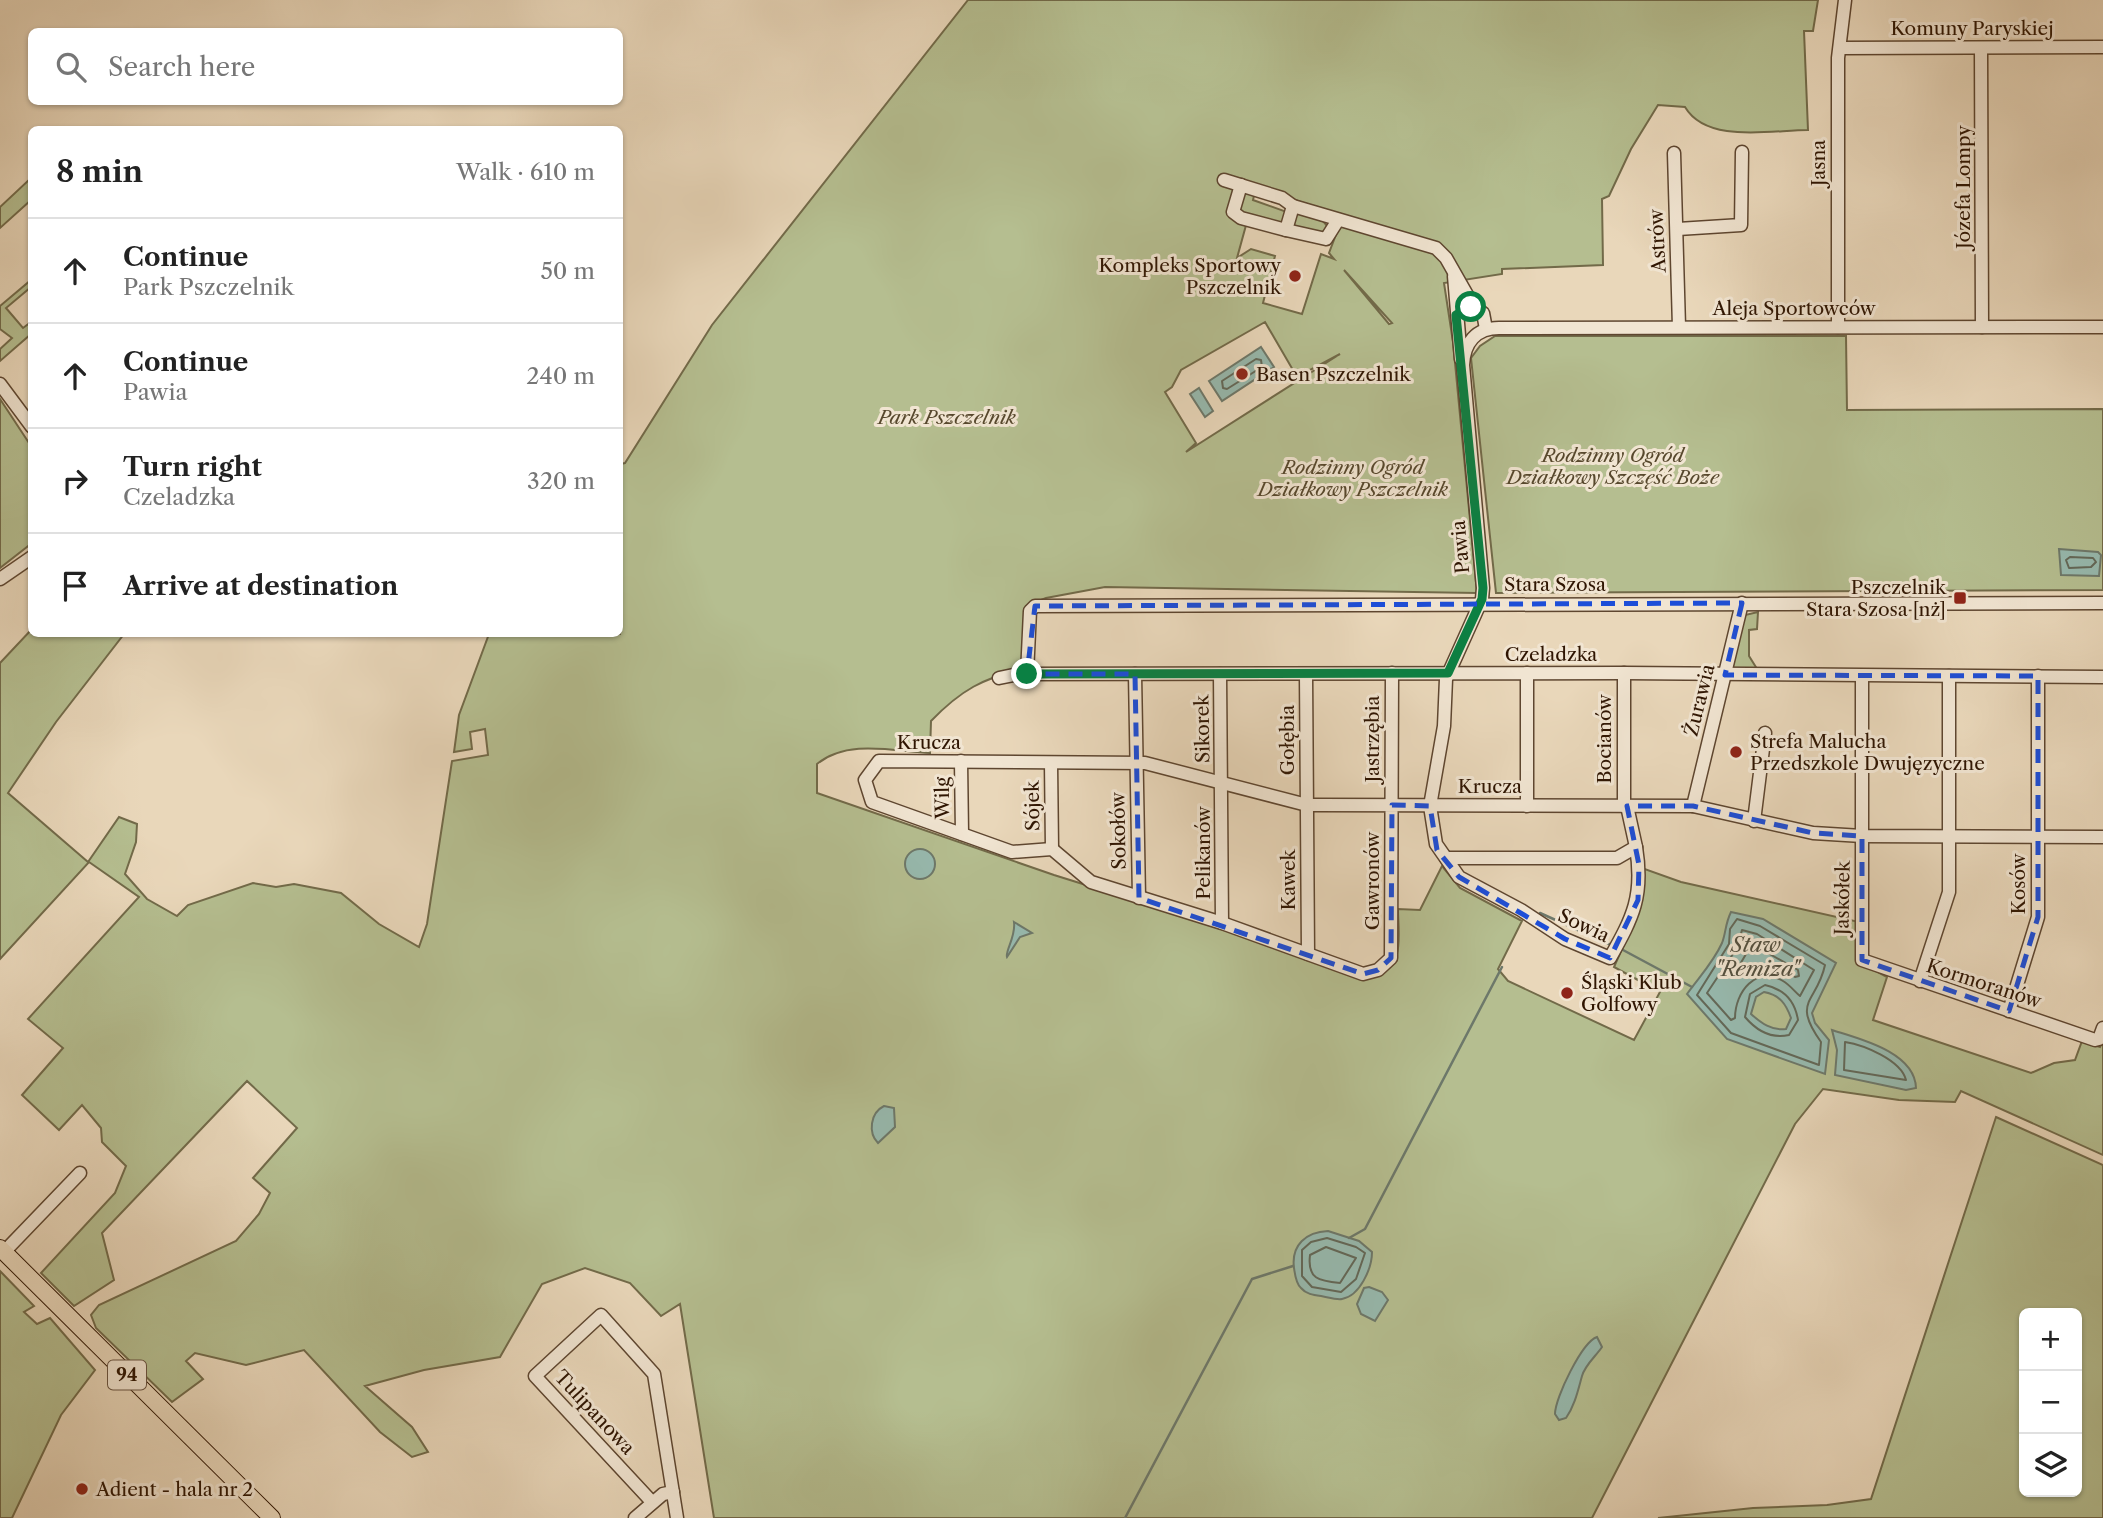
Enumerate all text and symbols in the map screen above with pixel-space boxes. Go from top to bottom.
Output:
street label: Komuny Paryskiej [1890,17,2054,40]
search box [28,28,623,105]
icon: search [52,48,90,86]
text: Search here [108,51,255,83]
street label: Józefa Lompy [1952,125,1975,252]
street label: Jasna [1807,140,1830,189]
text: 8 min [56,153,143,190]
text: Walk · 610 m [456,158,595,186]
street label: Astrów [1644,208,1671,274]
text: Continue [123,241,248,273]
icon: ahead [56,252,94,290]
place label: Kompleks Sportowy Pszczelnik [1098,254,1282,299]
text: 50 m [540,257,595,285]
marker: Kompleks Sportowy Pszczelnik [1287,268,1303,284]
text: Park Pszczelnik [123,273,294,301]
route start [1455,291,1486,322]
street label: Aleja Sportowców [1711,297,1876,320]
text: Continue [123,346,248,378]
icon: ahead [56,357,94,395]
text: 240 m [526,362,595,390]
place label: Basen Pszczelnik [1256,363,1411,386]
marker: Basen Pszczelnik [1234,366,1250,382]
text: Pawia [123,378,188,406]
park label: Park Pszczelnik [876,406,1016,429]
park label: Rodzinny Ogród Działkowy Szczęść Boże [1505,444,1720,489]
text: Turn right [123,451,262,483]
park label: Rodzinny Ogród Działkowy Pszczelnik [1256,456,1448,501]
icon: right [56,462,94,500]
text: 320 m [527,467,595,495]
text: Czeladzka [123,483,235,511]
street label: Pawia [1447,519,1474,575]
icon: arrive [56,567,94,605]
text: Arrive at destination [123,570,398,602]
street label: Stara Szosa [1504,573,1606,596]
place label: Pszczelnik Stara Szosa [nż] [1806,576,1947,621]
marker: Pszczelnik Stara Szosa [nż] [1952,590,1968,606]
street label: Czeladzka [1505,643,1597,666]
route end [1011,658,1042,689]
street label: Żurawia [1679,662,1720,738]
street label: Sikorek [1190,694,1215,763]
street label: Bocianów [1593,694,1616,784]
street label: Jastrzębia [1361,695,1384,786]
street label: Gołębia [1276,705,1299,775]
place label: Strefa Malucha Przedszkole Dwujęzyczne [1750,730,1985,775]
street label: Krucza [897,731,961,754]
marker: Strefa Malucha Przedszkole Dwujęzyczne [1728,744,1744,760]
street label: Krucza [1458,775,1522,798]
street label: Wilg [931,776,954,820]
street label: Sójek [1021,780,1044,831]
street label: Sokołów [1106,792,1131,870]
street label: Pelikanów [1192,806,1215,900]
street label: Gawronów [1361,831,1384,930]
street label: Kawek [1277,848,1300,911]
street label: Kosów [2007,853,2030,914]
street label: Jaskółek [1830,860,1855,938]
street label: Sowia [1554,904,1613,947]
water label: Staw "Remiza" [1714,932,1803,981]
street label: Kormoranów [1923,954,2045,1013]
place label: Śląski Klub Golfowy [1581,971,1682,1016]
marker: Śląski Klub Golfowy [1559,985,1575,1001]
map controls [2019,1308,2082,1497]
button: + [2019,1308,2082,1371]
road number: 94 [108,1360,146,1390]
street label: Tulipanowa [550,1365,639,1459]
button: − [2019,1371,2082,1434]
button: layers [2019,1434,2082,1497]
place label: Adient - hala nr 2 [95,1478,253,1501]
marker: Adient - hala nr 2 [74,1481,90,1497]

